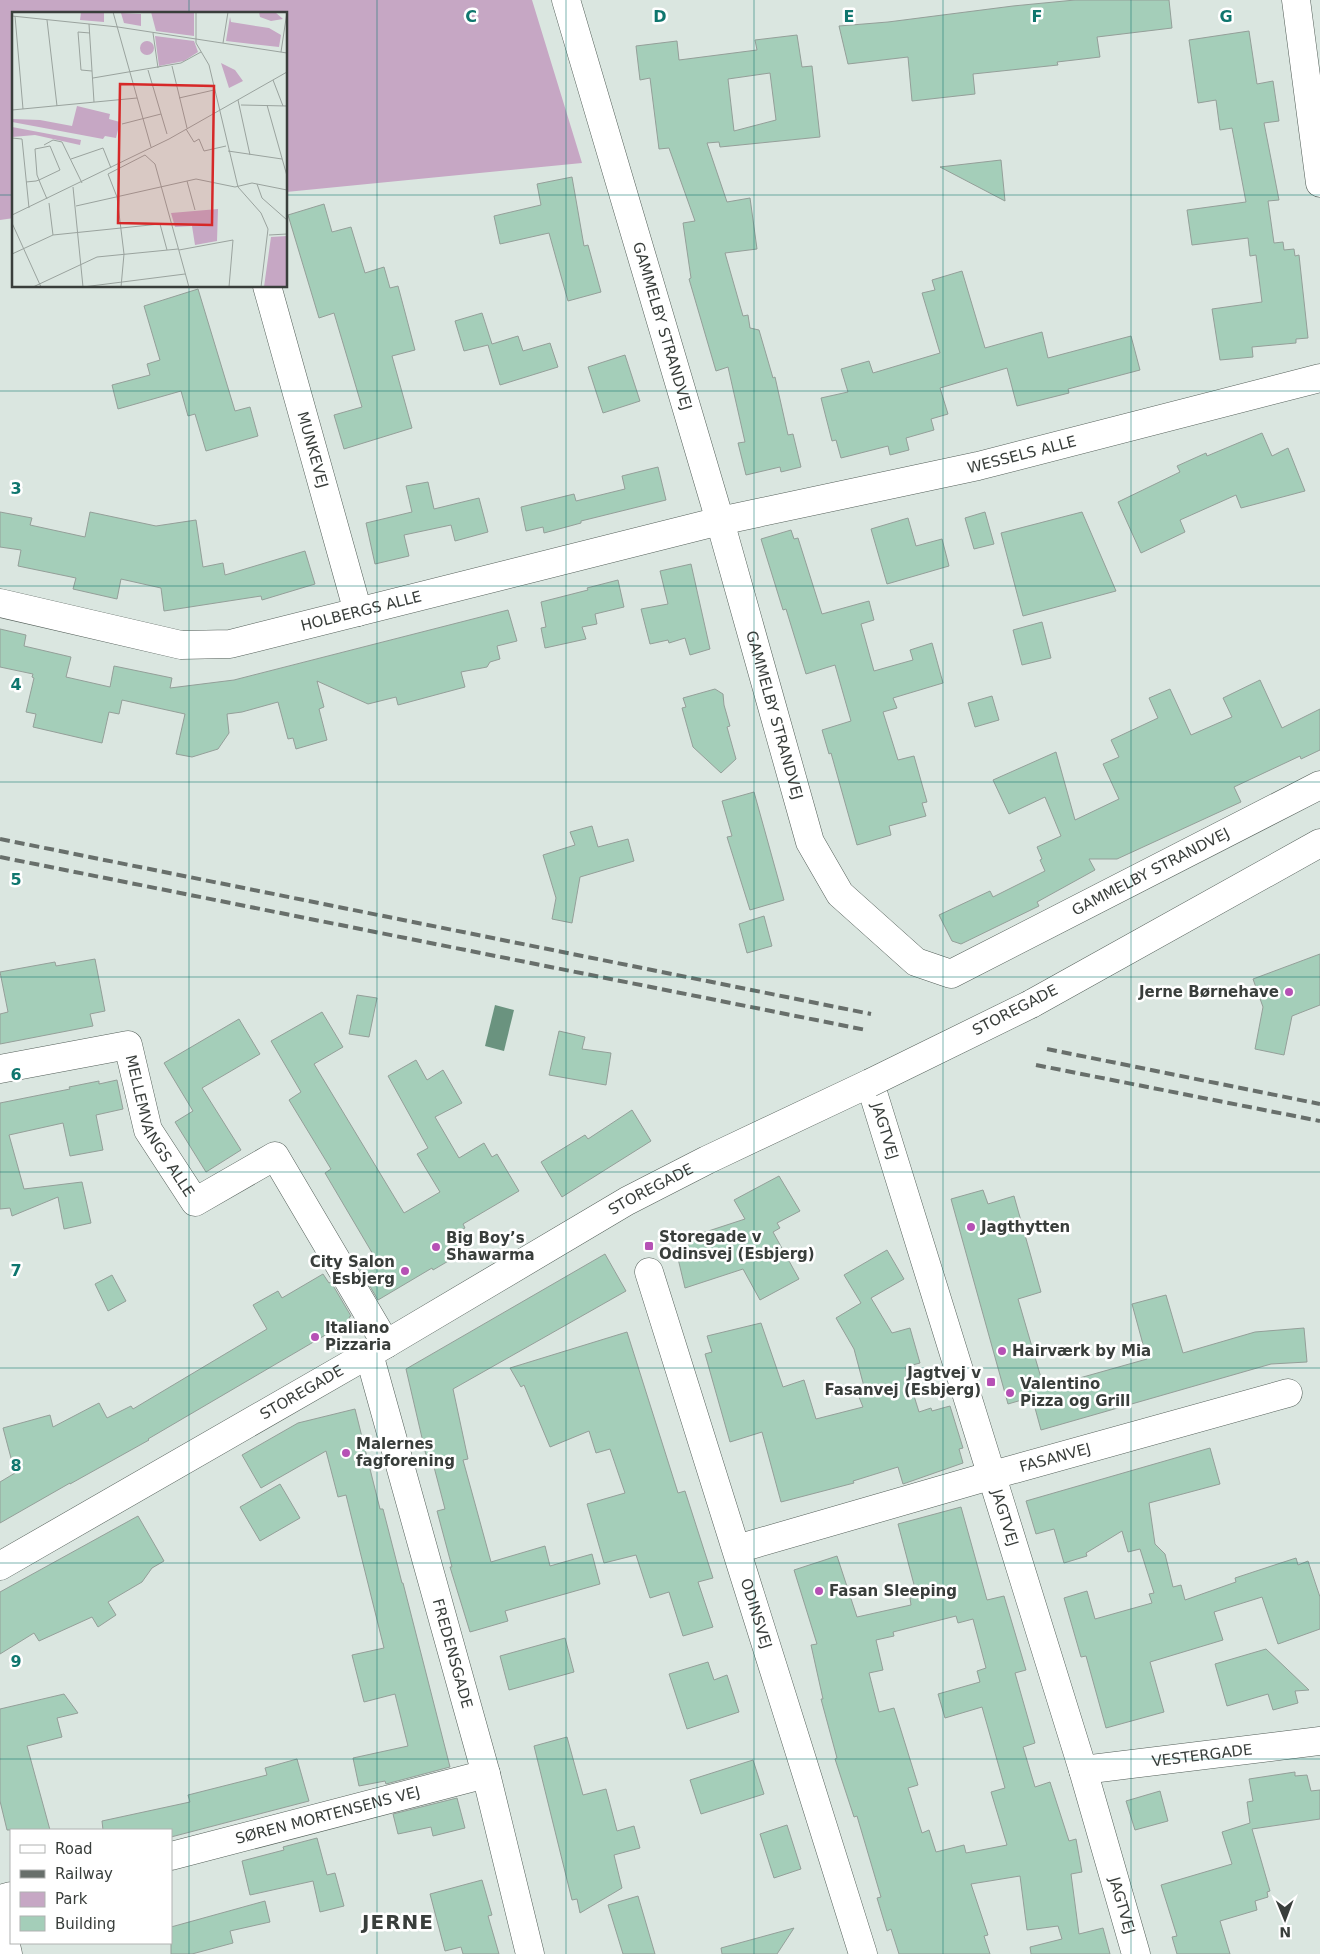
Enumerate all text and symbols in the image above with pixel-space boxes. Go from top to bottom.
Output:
text: C [465,7,477,26]
text: D [653,7,667,26]
text: E [844,7,854,26]
text: F [1032,7,1042,26]
text: G [1219,7,1233,26]
inset map [12,12,288,288]
street label: GAMMELBY STRANDVEJ [629,240,696,412]
street label: MUNKEVEJ [293,409,332,490]
street label: WESSELS ALLE [966,432,1078,477]
text: 3 [10,479,22,498]
street label: HOLBERGS ALLE [299,587,423,635]
street label: GAMMELBY STRANDVEJ [742,629,807,802]
text: 4 [10,675,22,694]
street label: GAMMELBY STRANDVEJ [1069,824,1232,920]
text: 5 [10,870,22,889]
street label: STOREGADE [969,981,1061,1039]
place label: Jerne Børnehave [1138,983,1279,1001]
marker: Jerne Børnehave [1283,986,1295,998]
street label: MELLEMVANGS ALLE [122,1053,198,1200]
text: 6 [10,1065,22,1084]
street label: JAGTVEJ [867,1099,902,1162]
street label: STOREGADE [605,1160,696,1219]
place label: Jagthytten [980,1218,1070,1236]
marker: Jagthytten [965,1221,977,1233]
place label: Storegade v Odinsvej (Esbjerg) [659,1228,815,1263]
place label: Big Boy’s Shawarma [446,1229,535,1264]
marker: Storegade v Odinsvej (Esbjerg) [643,1240,655,1252]
marker: Big Boy’s Shawarma [430,1241,442,1253]
place label: City Salon Esbjerg [310,1253,395,1288]
text: 7 [10,1261,22,1280]
marker: City Salon Esbjerg [399,1265,411,1277]
place label: Italiano Pizzaria [325,1319,391,1354]
marker: Italiano Pizzaria [309,1331,321,1343]
place label: Hairværk by Mia [1012,1342,1151,1360]
marker: Hairværk by Mia [996,1345,1008,1357]
street label: STOREGADE [257,1361,347,1424]
place label: Jagtvej v Fasanvej (Esbjerg) [824,1364,981,1399]
place label: Valentino Pizza og Grill [1020,1375,1130,1410]
marker: Jagtvej v Fasanvej (Esbjerg) [985,1376,997,1388]
marker: Valentino Pizza og Grill [1004,1387,1016,1399]
place label: Malernes fagforening [356,1435,455,1470]
street label: FASANVEJ [1018,1439,1093,1476]
marker: Malernes fagforening [340,1447,352,1459]
text: 8 [10,1456,22,1475]
street label: JAGTVEJ [987,1486,1022,1549]
street label: ODINSVEJ [737,1576,776,1651]
place label: Fasan Sleeping [829,1582,957,1600]
marker: Fasan Sleeping [813,1585,825,1597]
street label: FREDENSGADE [429,1597,476,1711]
text: 9 [10,1652,22,1671]
street label: VESTERGADE [1151,1740,1253,1771]
street label: SØREN MORTENSENS VEJ [234,1783,422,1848]
legend [10,1829,172,1944]
text: Road [55,1840,93,1858]
text: Railway [55,1865,113,1883]
street label: JAGTVEJ [1105,1874,1139,1936]
text: Park [55,1890,88,1908]
north arrow [1260,1894,1310,1944]
district label: JERNE [360,1910,434,1934]
text: Building [55,1915,116,1933]
text: N [1279,1924,1291,1940]

